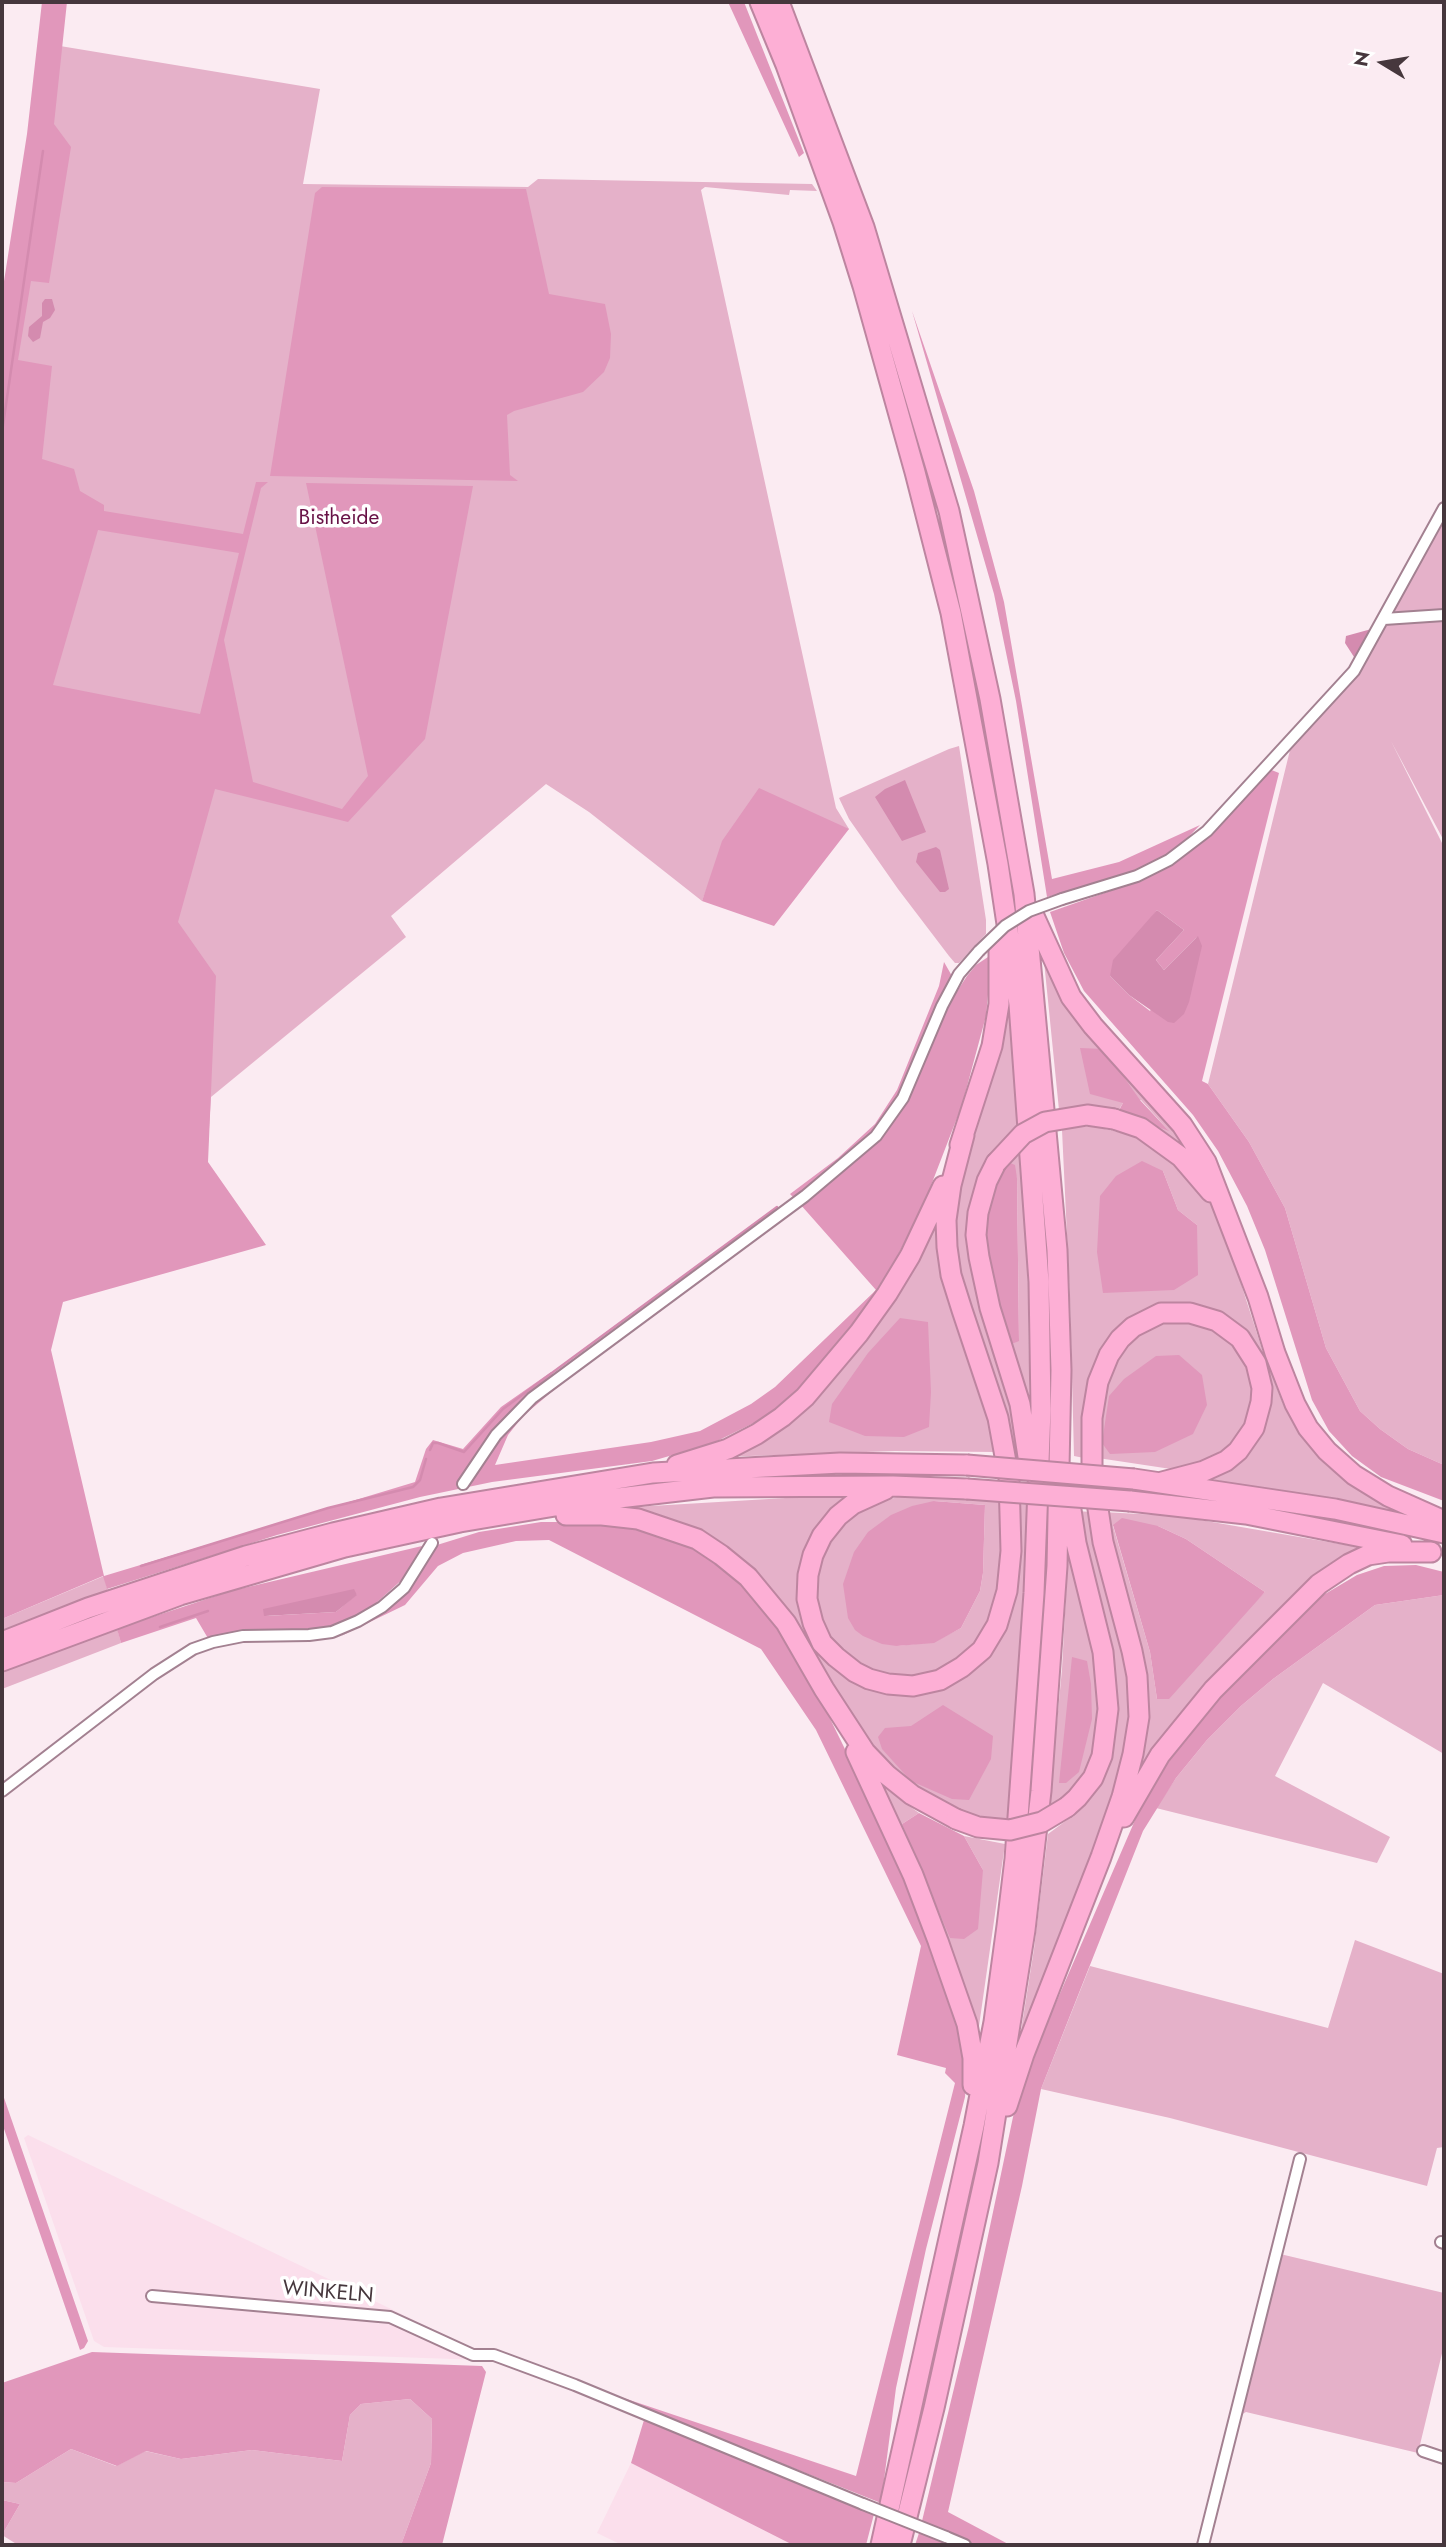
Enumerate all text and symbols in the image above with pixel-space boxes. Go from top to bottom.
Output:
north arrow [1348,28,1418,98]
text: N [1347,49,1377,69]
park label: Bistheide [299,506,379,532]
street label: WINKELN [281,2276,375,2310]

